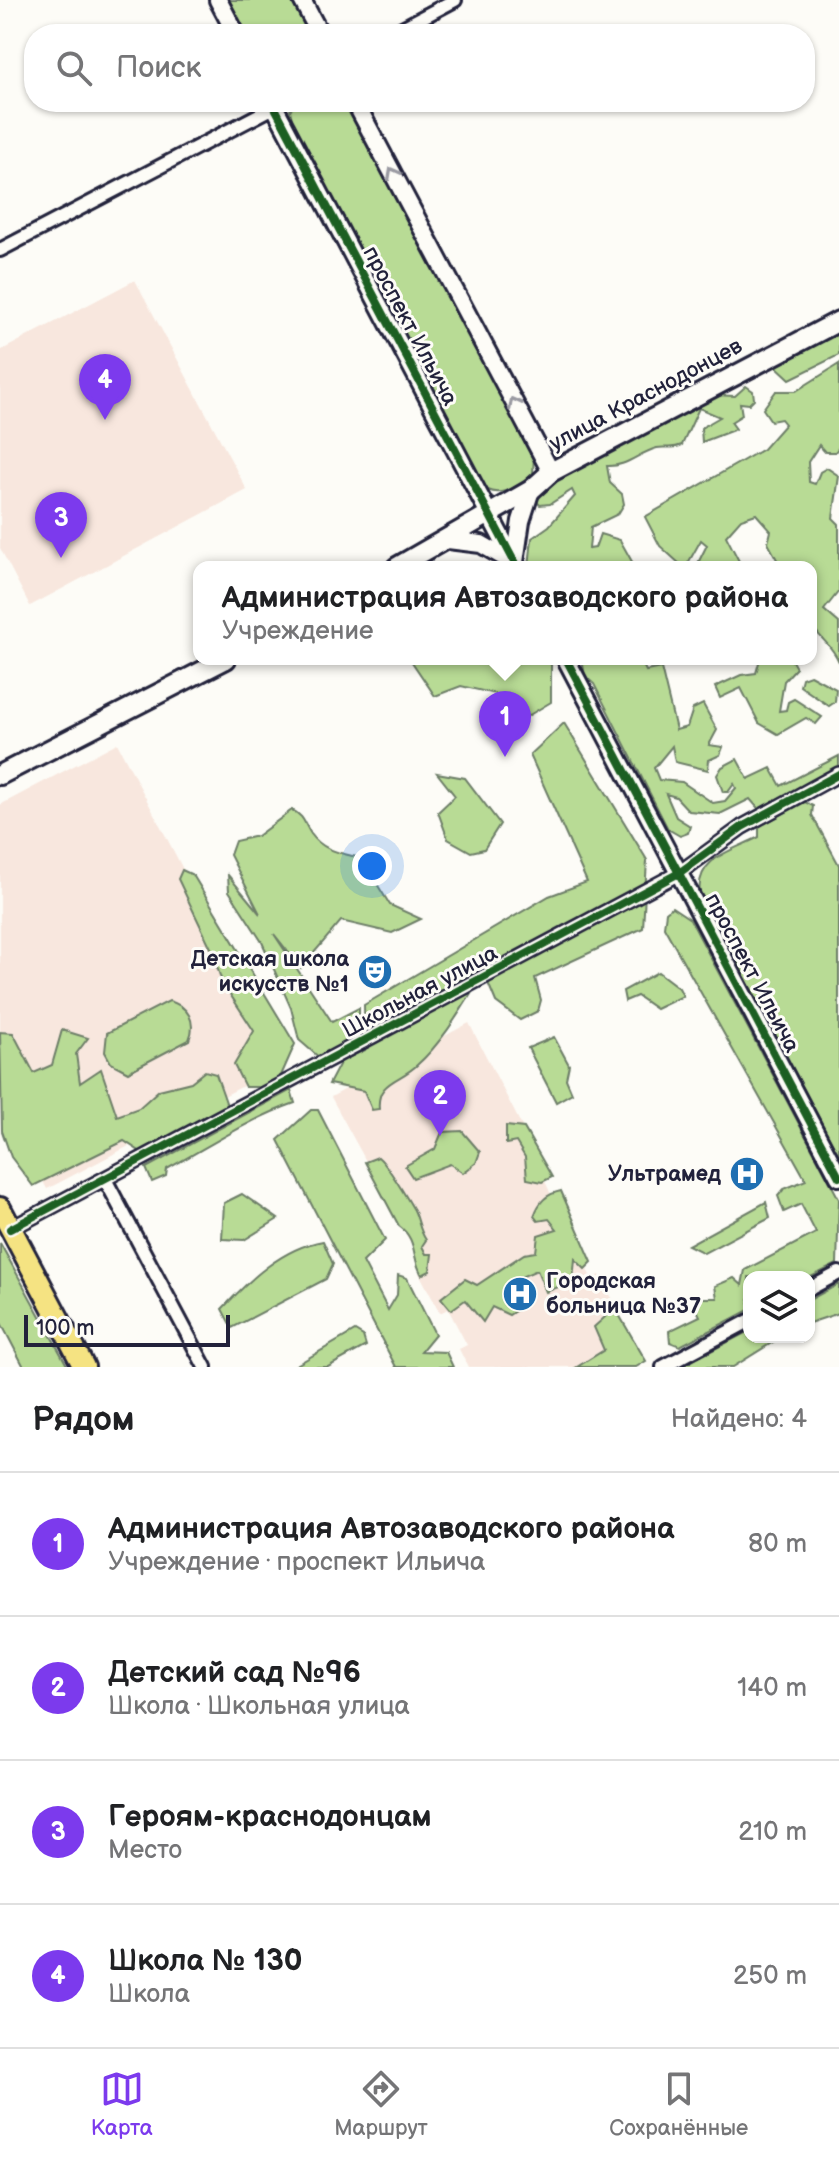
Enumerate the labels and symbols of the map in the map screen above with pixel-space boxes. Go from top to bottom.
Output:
one-way arrow [387,167,402,182]
street label: проспект Ильича [357,242,463,410]
street label: улица Краснодонцев [545,332,747,457]
pin: 4 [79,354,131,420]
one-way arrow [509,397,524,411]
pin: 3 [35,492,87,558]
pin: 1 [479,691,531,757]
your location [352,846,392,886]
street label: проспект Ильича [699,889,805,1057]
street label: Школьная улица [338,940,502,1044]
place label: Детская школа искусств №1 [191,946,349,998]
theatre icon: Детская школа искусств №1 [356,953,394,991]
pin: 2 [414,1070,466,1136]
hospital icon: Ультрамед [728,1155,766,1193]
place label: Ультрамед [608,1161,722,1188]
place label: Городская больница №37 [546,1268,701,1320]
hospital icon: Городская больница №37 [501,1275,539,1313]
scale bar [24,1311,230,1347]

